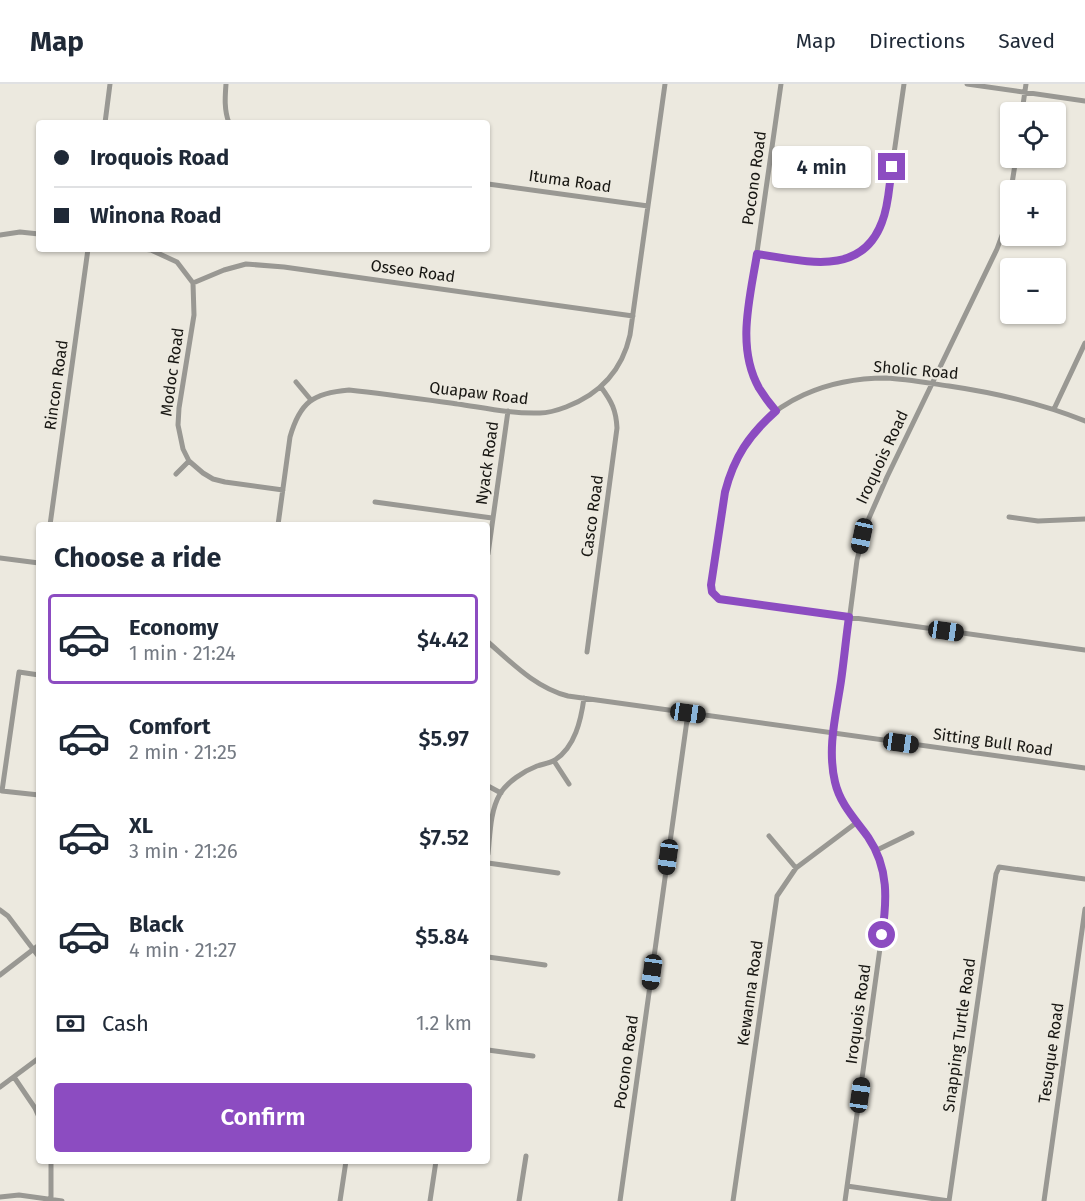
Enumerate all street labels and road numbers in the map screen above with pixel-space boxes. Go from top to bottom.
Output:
street label: Pocono Road [738,130,770,226]
street label: Ituma Road [527,166,613,196]
street label: Osseo Road [370,256,456,286]
street label: Modoc Road [156,326,188,418]
street label: Rincon Road [40,339,72,431]
street label: Sholic Road [873,357,959,383]
street label: Quapaw Road [428,377,530,409]
street label: Iroquois Road [852,407,912,507]
street label: Nyack Road [472,420,502,506]
street label: Casco Road [577,474,607,558]
street label: Sitting Bull Road [932,724,1054,760]
street label: Kewanna Road [733,939,767,1047]
street label: Snapping Turtle Road [939,957,979,1113]
street label: Iroquois Road [842,963,874,1065]
street label: Tesuque Road [1035,1001,1067,1105]
street label: Pocono Road [610,1014,642,1110]

